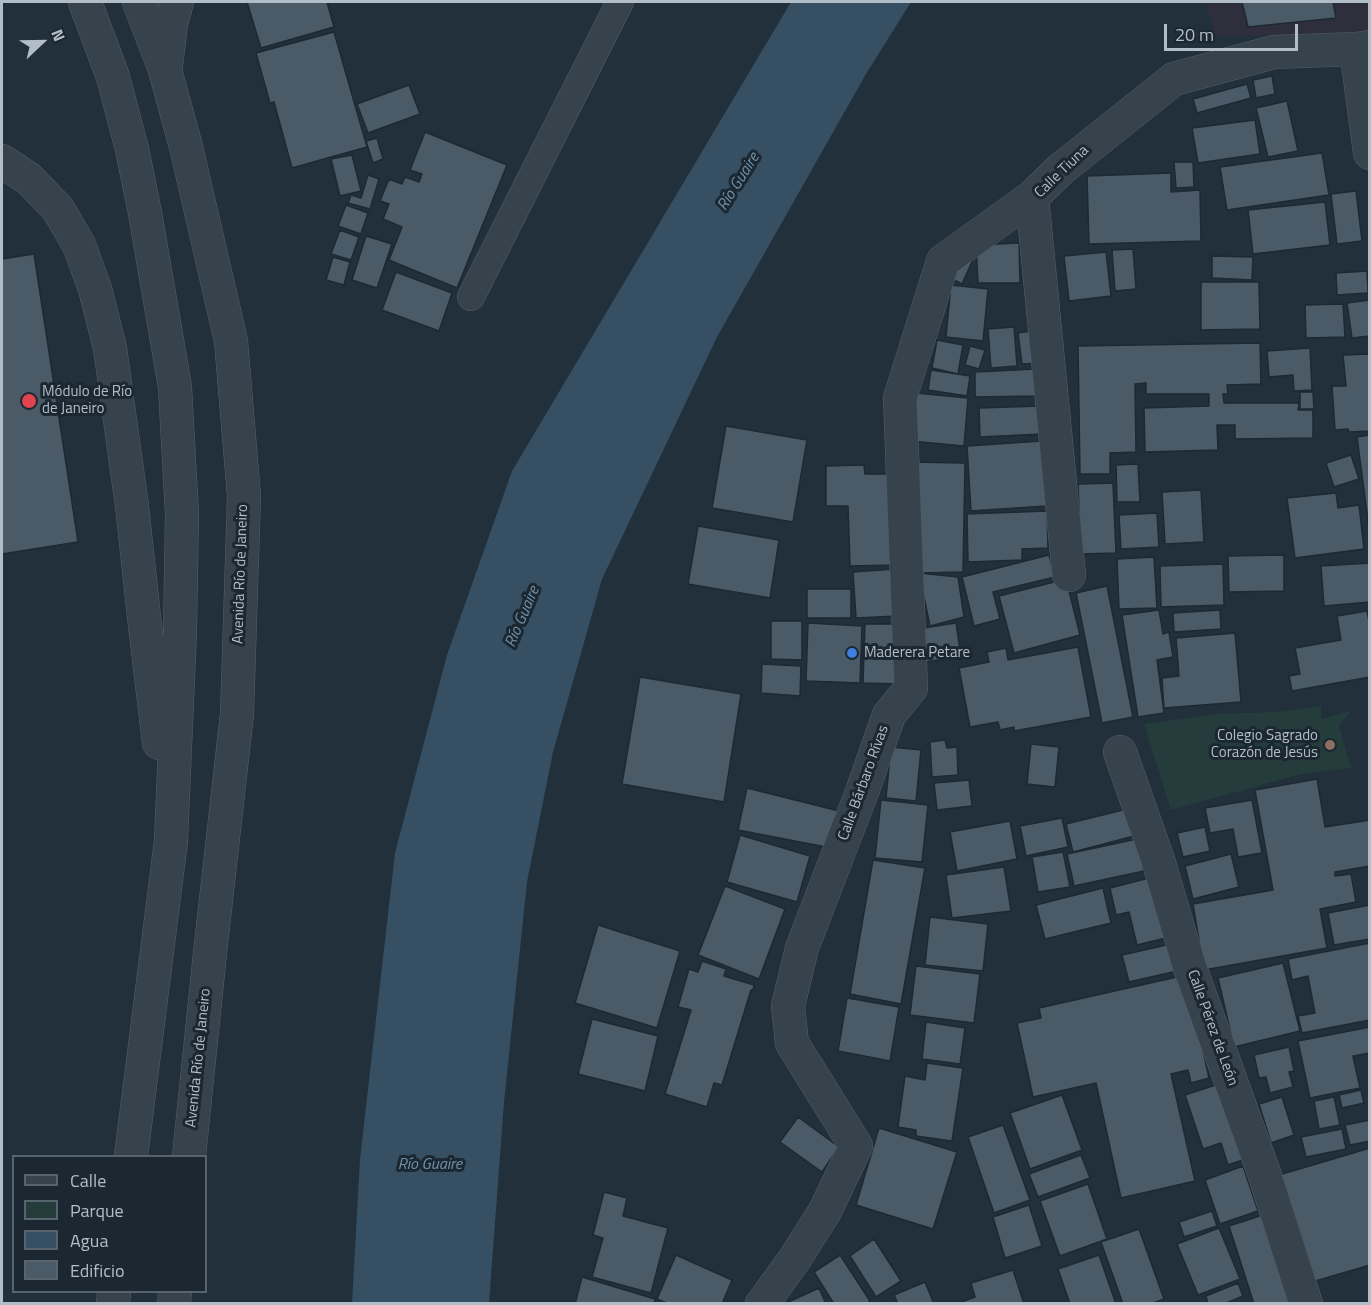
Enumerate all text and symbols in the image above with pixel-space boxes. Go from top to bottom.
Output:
north arrow [12,12,72,72]
scale bar [1167,12,1300,50]
text: 20 m [1175,21,1214,48]
text: N [45,26,72,45]
street label: Calle Tiuna [1031,142,1093,202]
water label: Río Guaire [714,150,764,214]
place label: Módulo de Río de Janeiro [42,383,132,418]
marker: Módulo de Río de Janeiro [20,392,38,410]
street label: Avenida Río de Janeiro [230,504,252,644]
water label: Río Guaire [502,584,544,650]
place label: Maderera Petare [864,644,970,662]
marker: Maderera Petare [845,646,859,660]
street label: Calle Bárbaro Rívas [835,723,893,843]
place label: Colegio Sagrado Corazón de Jesús [1211,727,1318,762]
marker: Colegio Sagrado Corazón de Jesús [1323,738,1337,752]
street label: Calle Pérez de León [1183,968,1241,1088]
street label: Avenida Río de Janeiro [183,988,215,1128]
legend [12,1155,207,1293]
water label: Río Guaire [398,1155,462,1175]
text: Calle [70,1167,106,1194]
text: Parque [70,1197,124,1224]
text: Agua [70,1227,108,1254]
text: Edificio [70,1257,124,1284]

